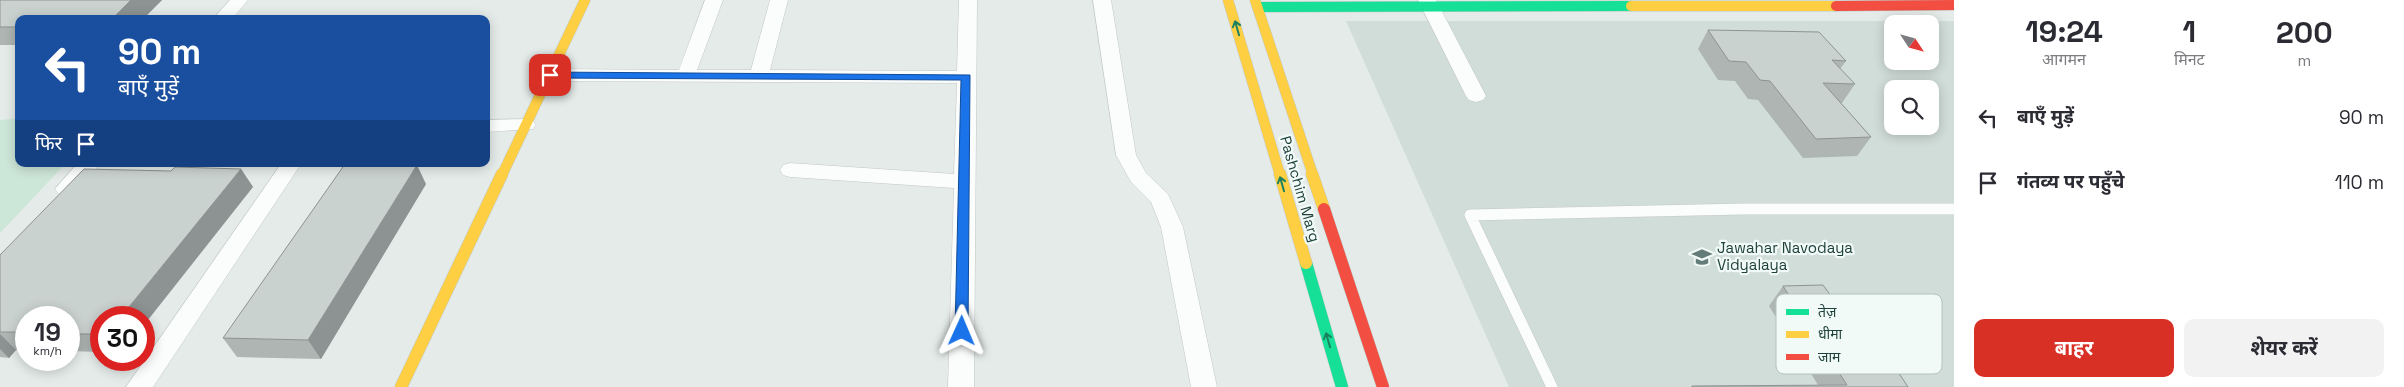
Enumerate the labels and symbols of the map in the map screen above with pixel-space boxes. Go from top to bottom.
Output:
north arrow [1884,15,1939,70]
one-way arrow [1231,21,1241,37]
pin [529,54,571,96]
street label: Pashchim Marg [1276,134,1325,244]
one-way arrow [1277,177,1287,193]
place label: Jawahar Navodaya Vidyalaya [1717,238,1853,274]
school or university icon: Jawahar Navodaya Vidyalaya [1691,246,1713,268]
legend [1776,294,1942,374]
text: तेज़ [1818,303,1837,321]
position arrow [935,304,987,356]
speed limit sign: 30 [90,306,155,371]
text: धीमा [1818,325,1843,343]
one-way arrow [1323,333,1333,349]
text: जाम [1818,348,1841,366]

